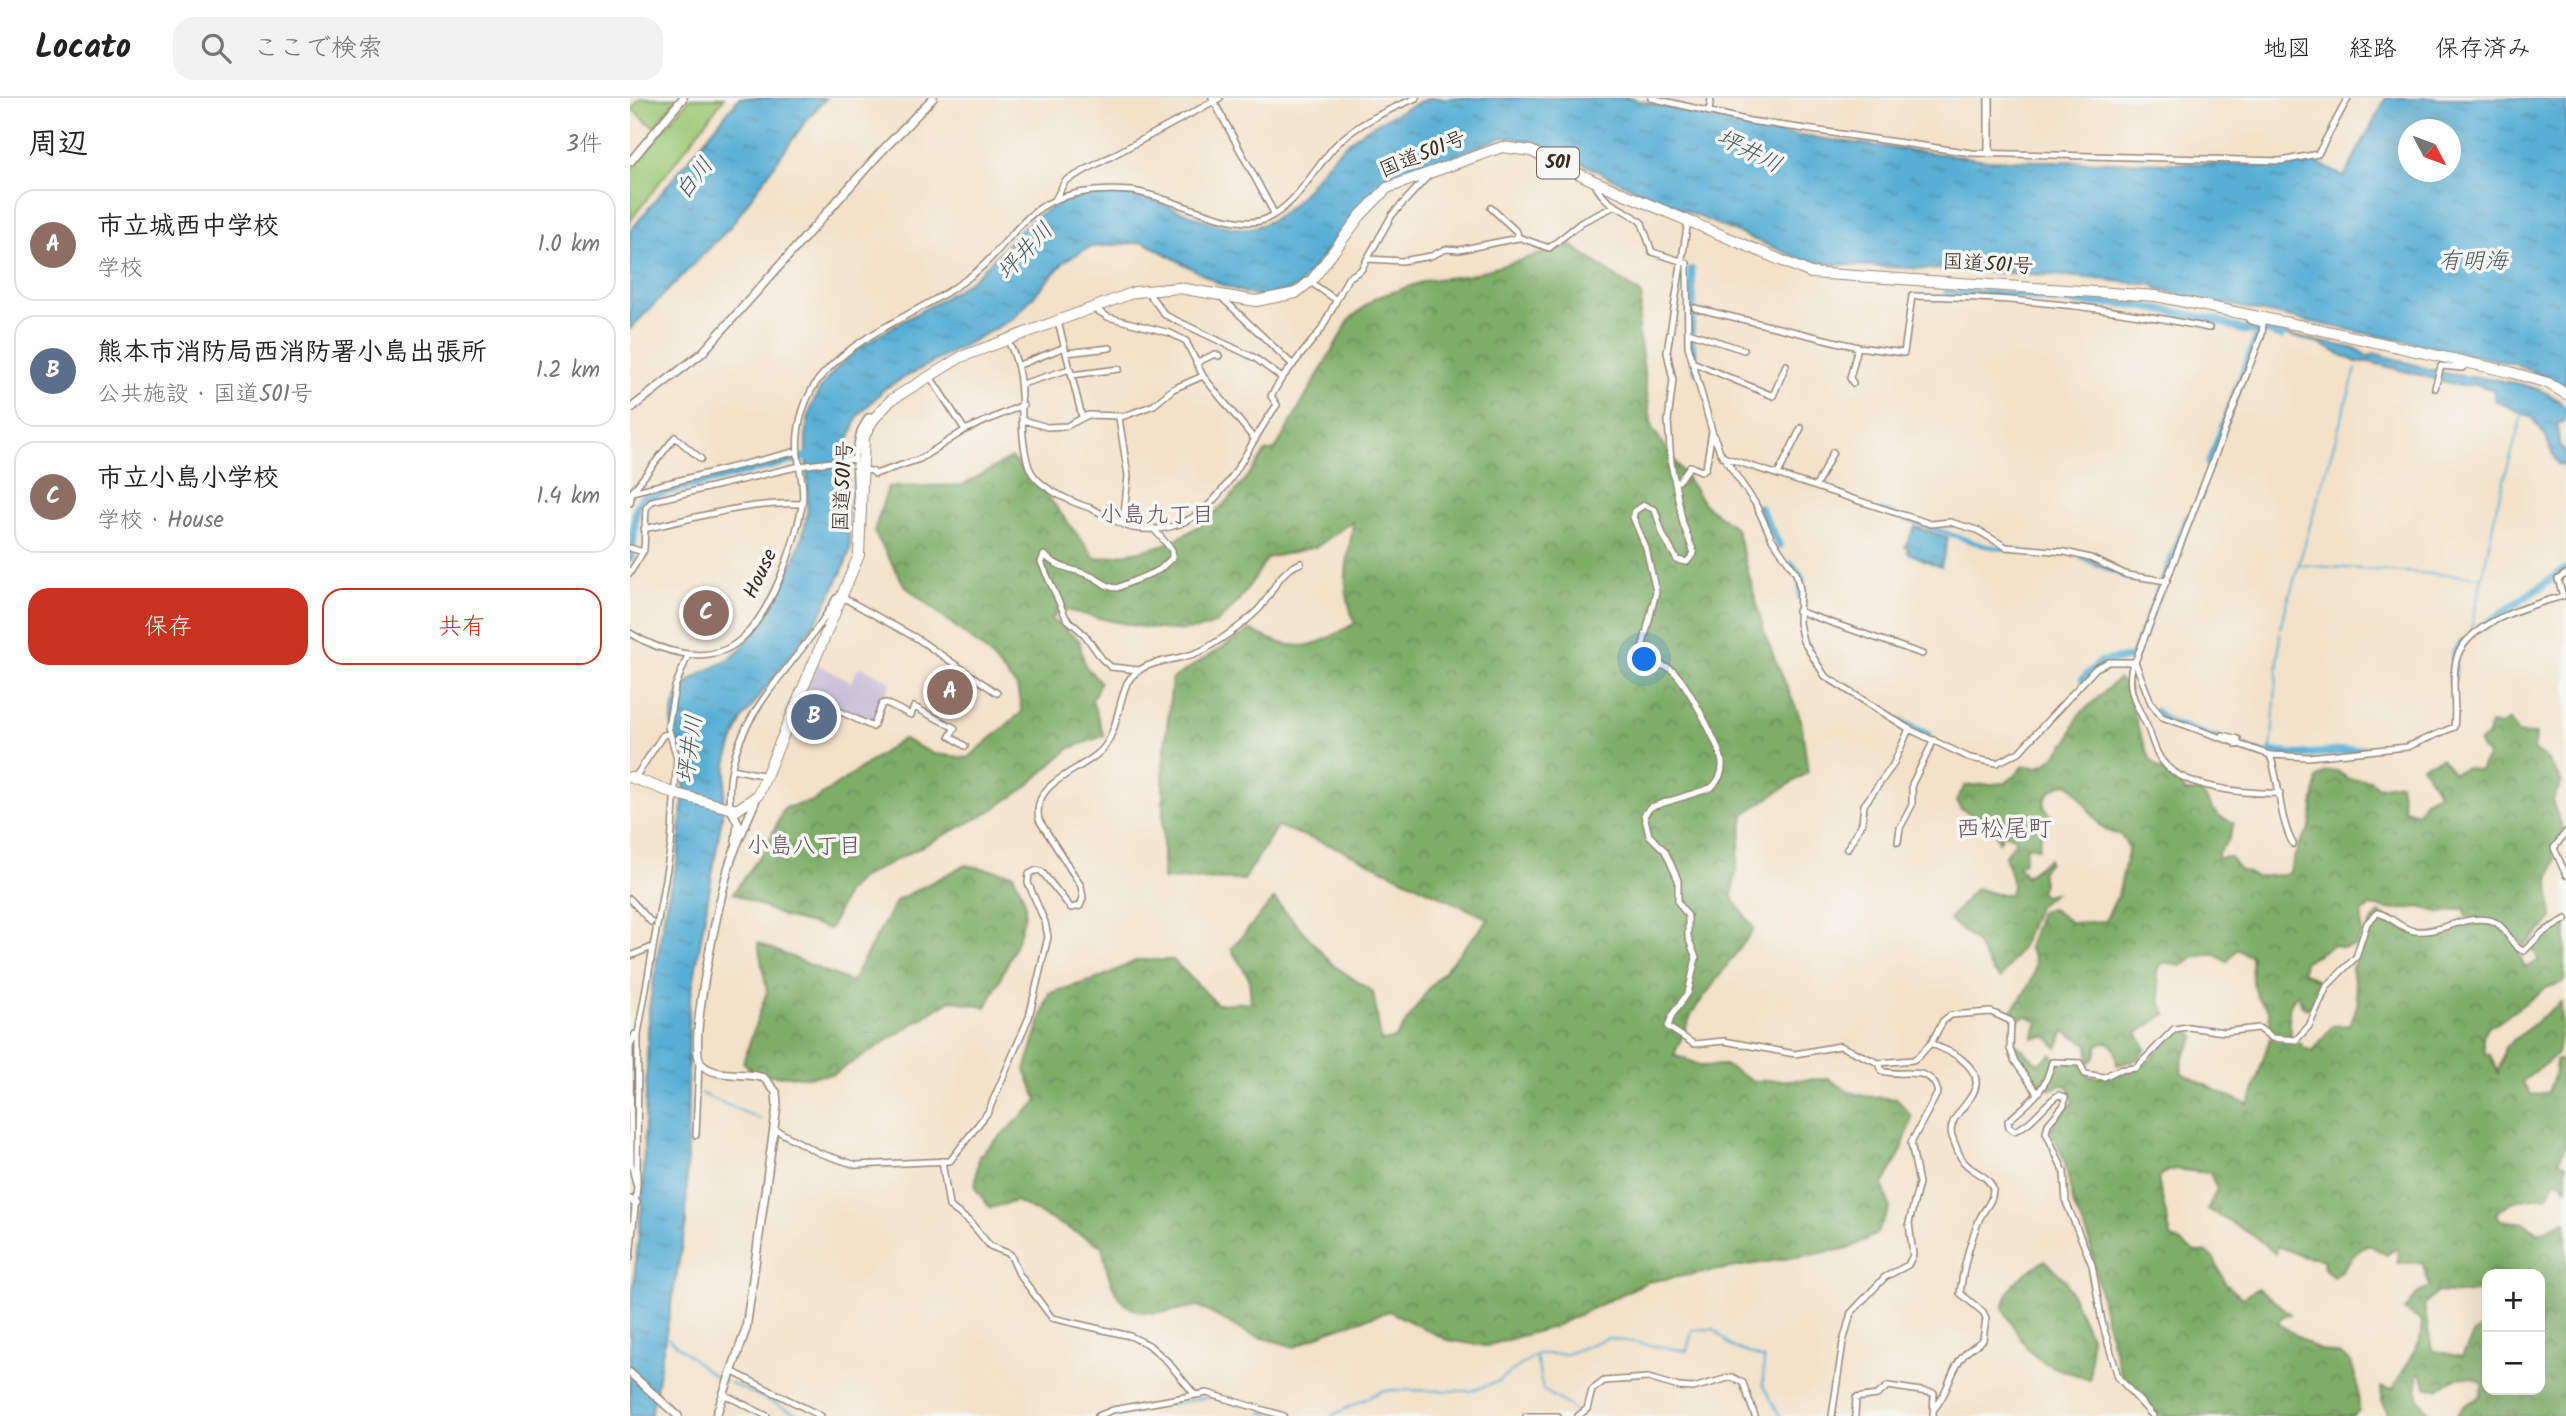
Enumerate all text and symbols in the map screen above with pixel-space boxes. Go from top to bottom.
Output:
search box [173,17,663,80]
text: Locato [35,22,131,75]
text: ここで検索 [253,28,383,70]
icon: search [197,29,235,67]
text: 地図 [2263,30,2311,69]
text: 経路 [2349,30,2397,69]
text: 保存済み [2435,30,2531,69]
north arrow [2398,119,2461,182]
water label: 坪井川 [1710,120,1788,184]
text: 周辺 [28,121,88,169]
street label: 国道501号 [1374,123,1472,187]
text: 3件 [566,127,602,163]
road number: 501 [1537,148,1579,178]
water label: 白川 [667,150,723,208]
text: 市立城西中学校 [97,206,279,248]
water label: 坪井川 [989,214,1063,290]
text: A [46,227,60,263]
text: 1.0 km [538,227,600,263]
water label: 有明海 [2439,244,2510,280]
street label: 国道501号 [1942,246,2034,284]
text: 学校 [97,251,143,287]
text: 熊本市消防局西消防署小島出張所 [97,332,487,374]
text: B [46,353,60,389]
text: 1.2 km [536,353,600,389]
text: 公共施設 · 国道501号 [97,377,313,413]
street label: 国道501号 [825,440,863,532]
text: 市立小島小学校 [97,458,279,500]
text: C [46,479,60,515]
text: 1.4 km [536,479,600,515]
district label: 小島九丁目 [1100,498,1215,534]
text: 学校 · House [97,503,224,539]
street label: House [735,543,787,605]
pin: C [683,587,729,639]
button: 保存 [28,588,308,665]
button: 共有 [322,588,602,665]
your location [1627,642,1661,676]
pin: A [927,666,973,718]
pin: B [791,691,837,743]
water label: 坪井川 [668,712,714,786]
district label: 西松尾町 [1956,810,2052,849]
district label: 小島八丁目 [747,829,862,865]
map controls [2482,1269,2545,1395]
button: + [2482,1269,2545,1332]
button: − [2482,1332,2545,1395]

